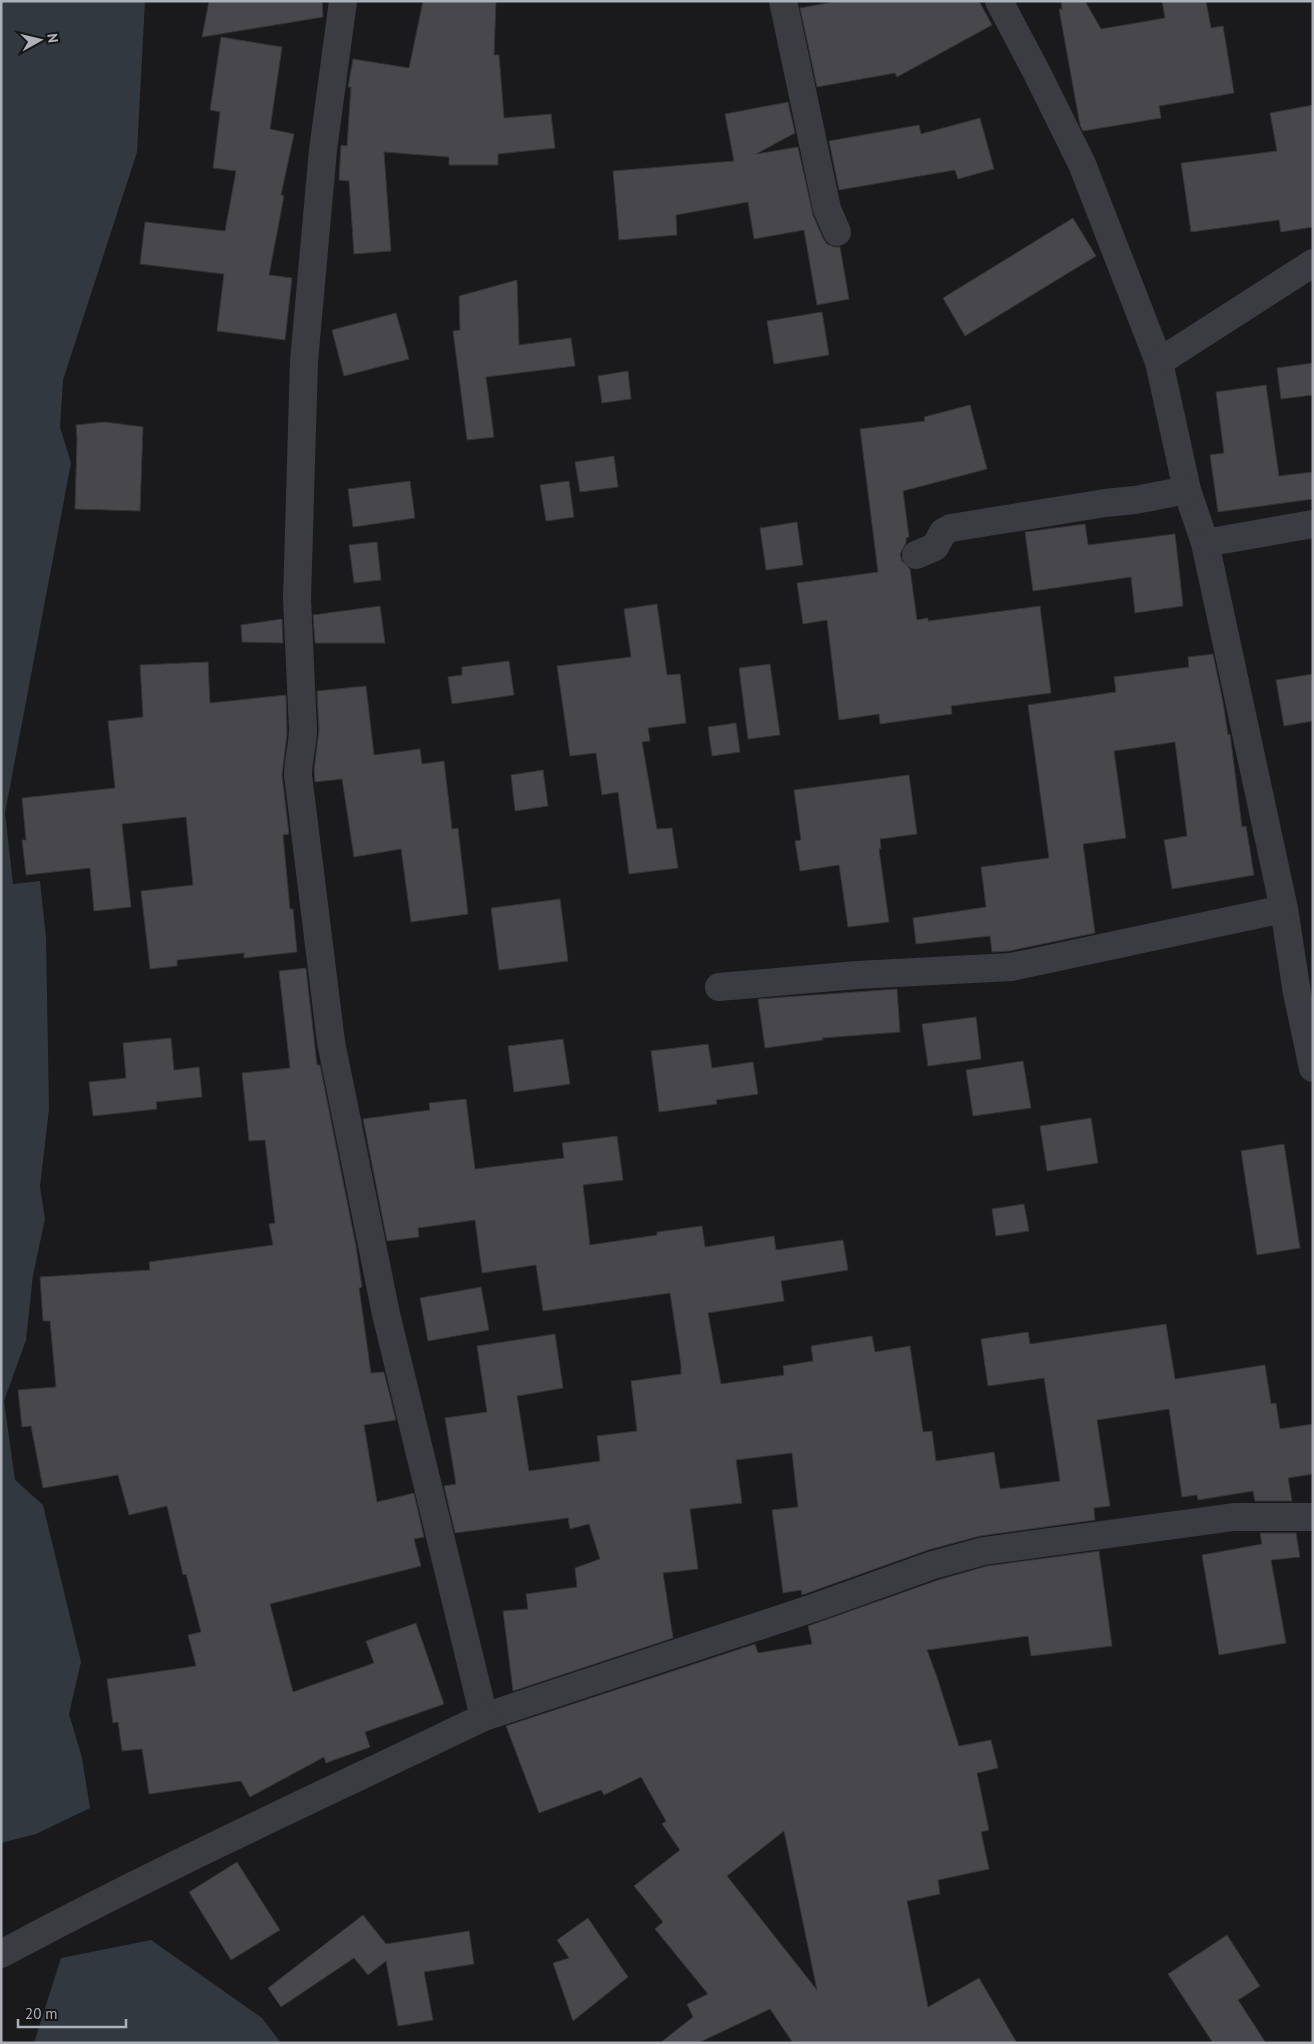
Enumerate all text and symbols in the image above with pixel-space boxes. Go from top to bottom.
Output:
north arrow [15,15,65,65]
text: N [43,32,62,44]
scale bar [18,1996,125,2028]
text: 20 m [25,2004,58,2023]

